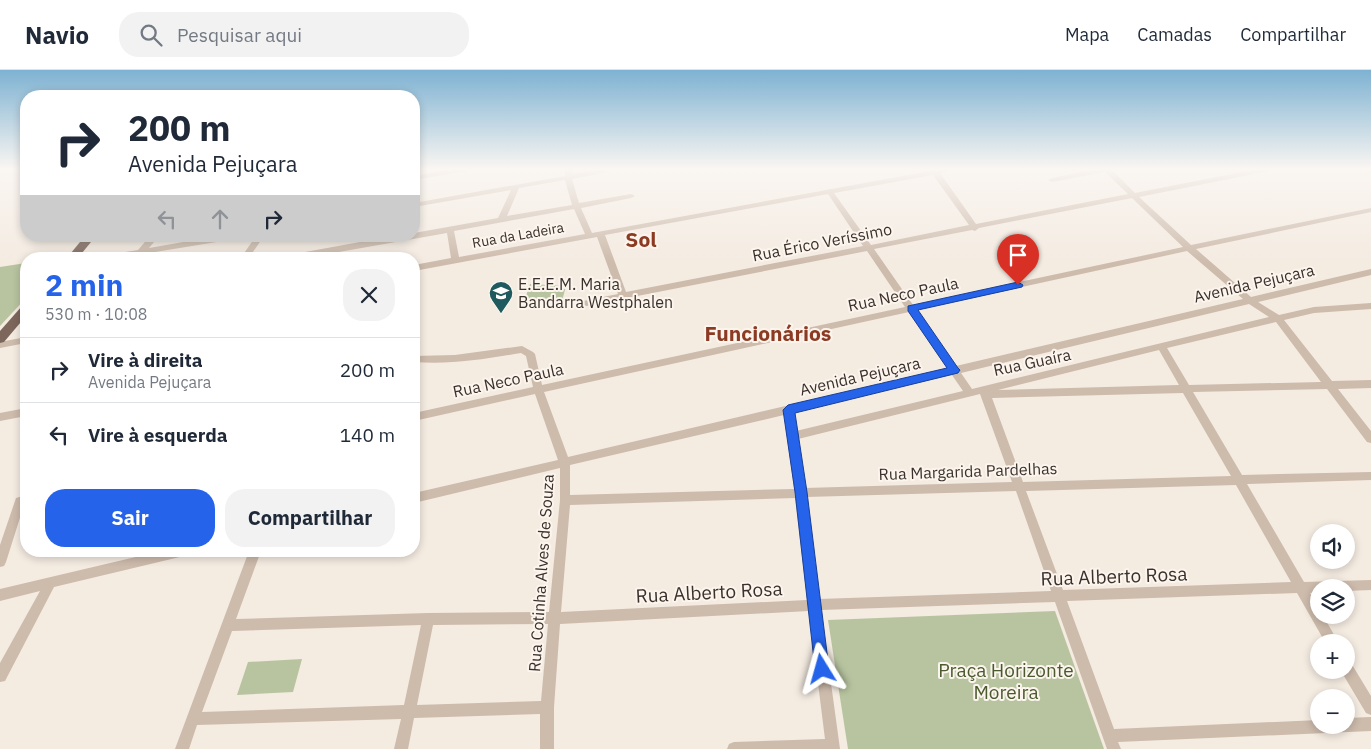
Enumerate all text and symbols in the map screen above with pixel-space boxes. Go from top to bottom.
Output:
search box [119,12,469,57]
text: Navio [25,19,89,51]
icon: search [137,21,165,49]
text: Pesquisar aqui [177,23,302,47]
text: Mapa [1065,23,1109,46]
text: Camadas [1137,23,1212,46]
text: Compartilhar [1240,23,1346,46]
text: 200 m [128,105,231,151]
icon: right [45,110,110,175]
text: Avenida Pejuçara [128,149,298,178]
icon: left [153,205,181,233]
icon: ahead [206,205,234,233]
icon: right [259,205,287,233]
street label: Rua da Ladeira [471,218,566,252]
street label: Rua Érico Veríssimo [750,218,894,265]
district label: Sol [625,225,657,253]
pin [997,234,1039,285]
icon: arrive [1004,241,1032,269]
street label: Avenida Pejuçara [1192,259,1317,307]
text: 2 min [45,265,123,304]
button: close [343,269,395,321]
street label: Rua Neco Paula [846,272,961,315]
place label: E.E.E.M. Maria Bandarra Westphalen [518,274,673,312]
school or university icon: E.E.E.M. Maria Bandarra Westphalen [488,280,514,314]
text: 530 m · 10:08 [45,304,147,324]
district label: Funcionários [705,319,831,347]
street label: Rua Guaíra [991,344,1073,380]
text: Vire à direita [88,348,203,372]
street label: Avenida Pejuçara [798,352,923,400]
icon: right [45,356,73,384]
text: 200 m [340,358,395,382]
street label: Rua Neco Paula [451,358,566,401]
text: Avenida Pejuçara [88,372,211,392]
icon: left [45,421,73,449]
text: Vire à esquerda [88,423,228,447]
text: 140 m [340,423,395,447]
street label: Rua Margarida Pardelhas [878,458,1058,484]
street label: Rua Cotinha Alves de Souza [524,473,558,673]
button: Sair [45,489,215,547]
button: Compartilhar [225,489,395,547]
map controls [1310,524,1355,734]
button: sound [1310,524,1355,569]
street label: Rua Alberto Rosa [1040,561,1188,591]
street label: Rua Alberto Rosa [635,576,783,608]
button: layers [1310,579,1355,624]
button: + [1310,634,1355,679]
position arrow [795,642,847,694]
park label: Praça Horizonte Moreira [938,658,1074,704]
button: − [1310,689,1355,734]

